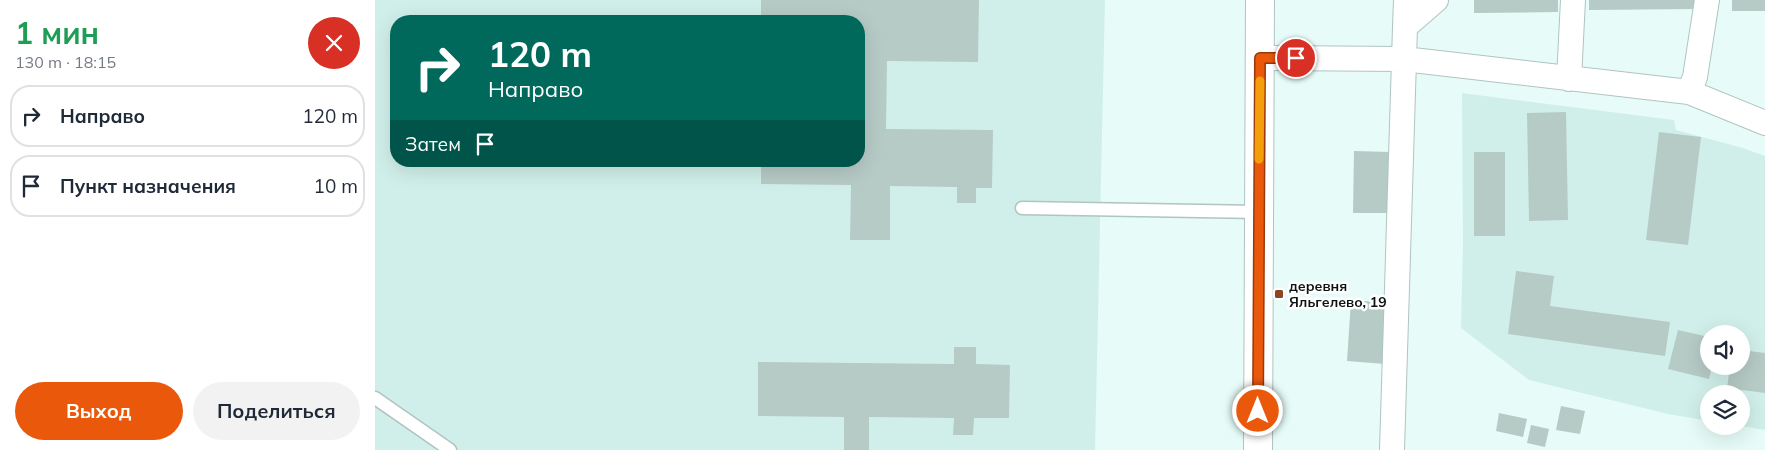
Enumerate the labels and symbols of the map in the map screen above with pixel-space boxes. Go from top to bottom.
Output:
pin [1275,37,1317,79]
place label: деревня Яльгелево, 19 [1289,277,1387,311]
marker: деревня Яльгелево, 19 [1273,288,1285,300]
position arrow [1231,384,1283,436]

